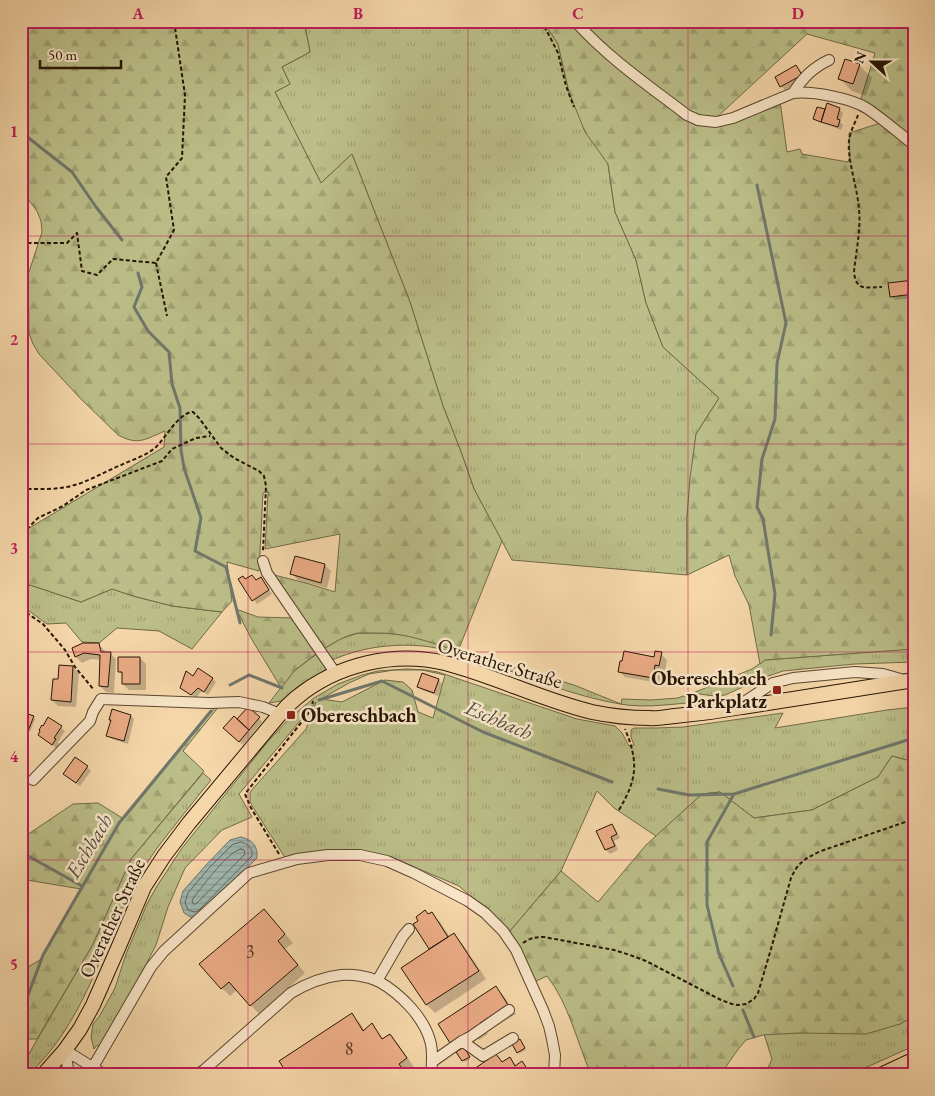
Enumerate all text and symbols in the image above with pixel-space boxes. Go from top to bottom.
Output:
text: A [131,3,144,24]
text: B [353,3,363,24]
text: C [572,3,584,24]
text: D [792,3,804,24]
scale bar [40,38,121,70]
north arrow [848,38,898,88]
text: 50 m [48,45,77,64]
text: N [849,48,871,66]
text: 1 [10,121,18,142]
text: 2 [10,329,19,350]
text: 3 [10,538,18,559]
street label: Overather Straße [434,632,566,694]
place label: Obereschbach Parkplatz [651,665,767,714]
marker: Obereschbach Parkplatz [771,684,783,696]
water label: Eschbach [461,693,537,746]
place label: Obereschbach [301,702,417,728]
marker: Obereschbach [285,709,297,721]
text: 4 [10,746,19,767]
water label: Eschbach [58,809,118,884]
street label: Overather Straße [73,854,151,982]
house number: 3 [246,940,254,963]
text: 5 [10,954,18,975]
house number: 8 [345,1037,353,1060]

